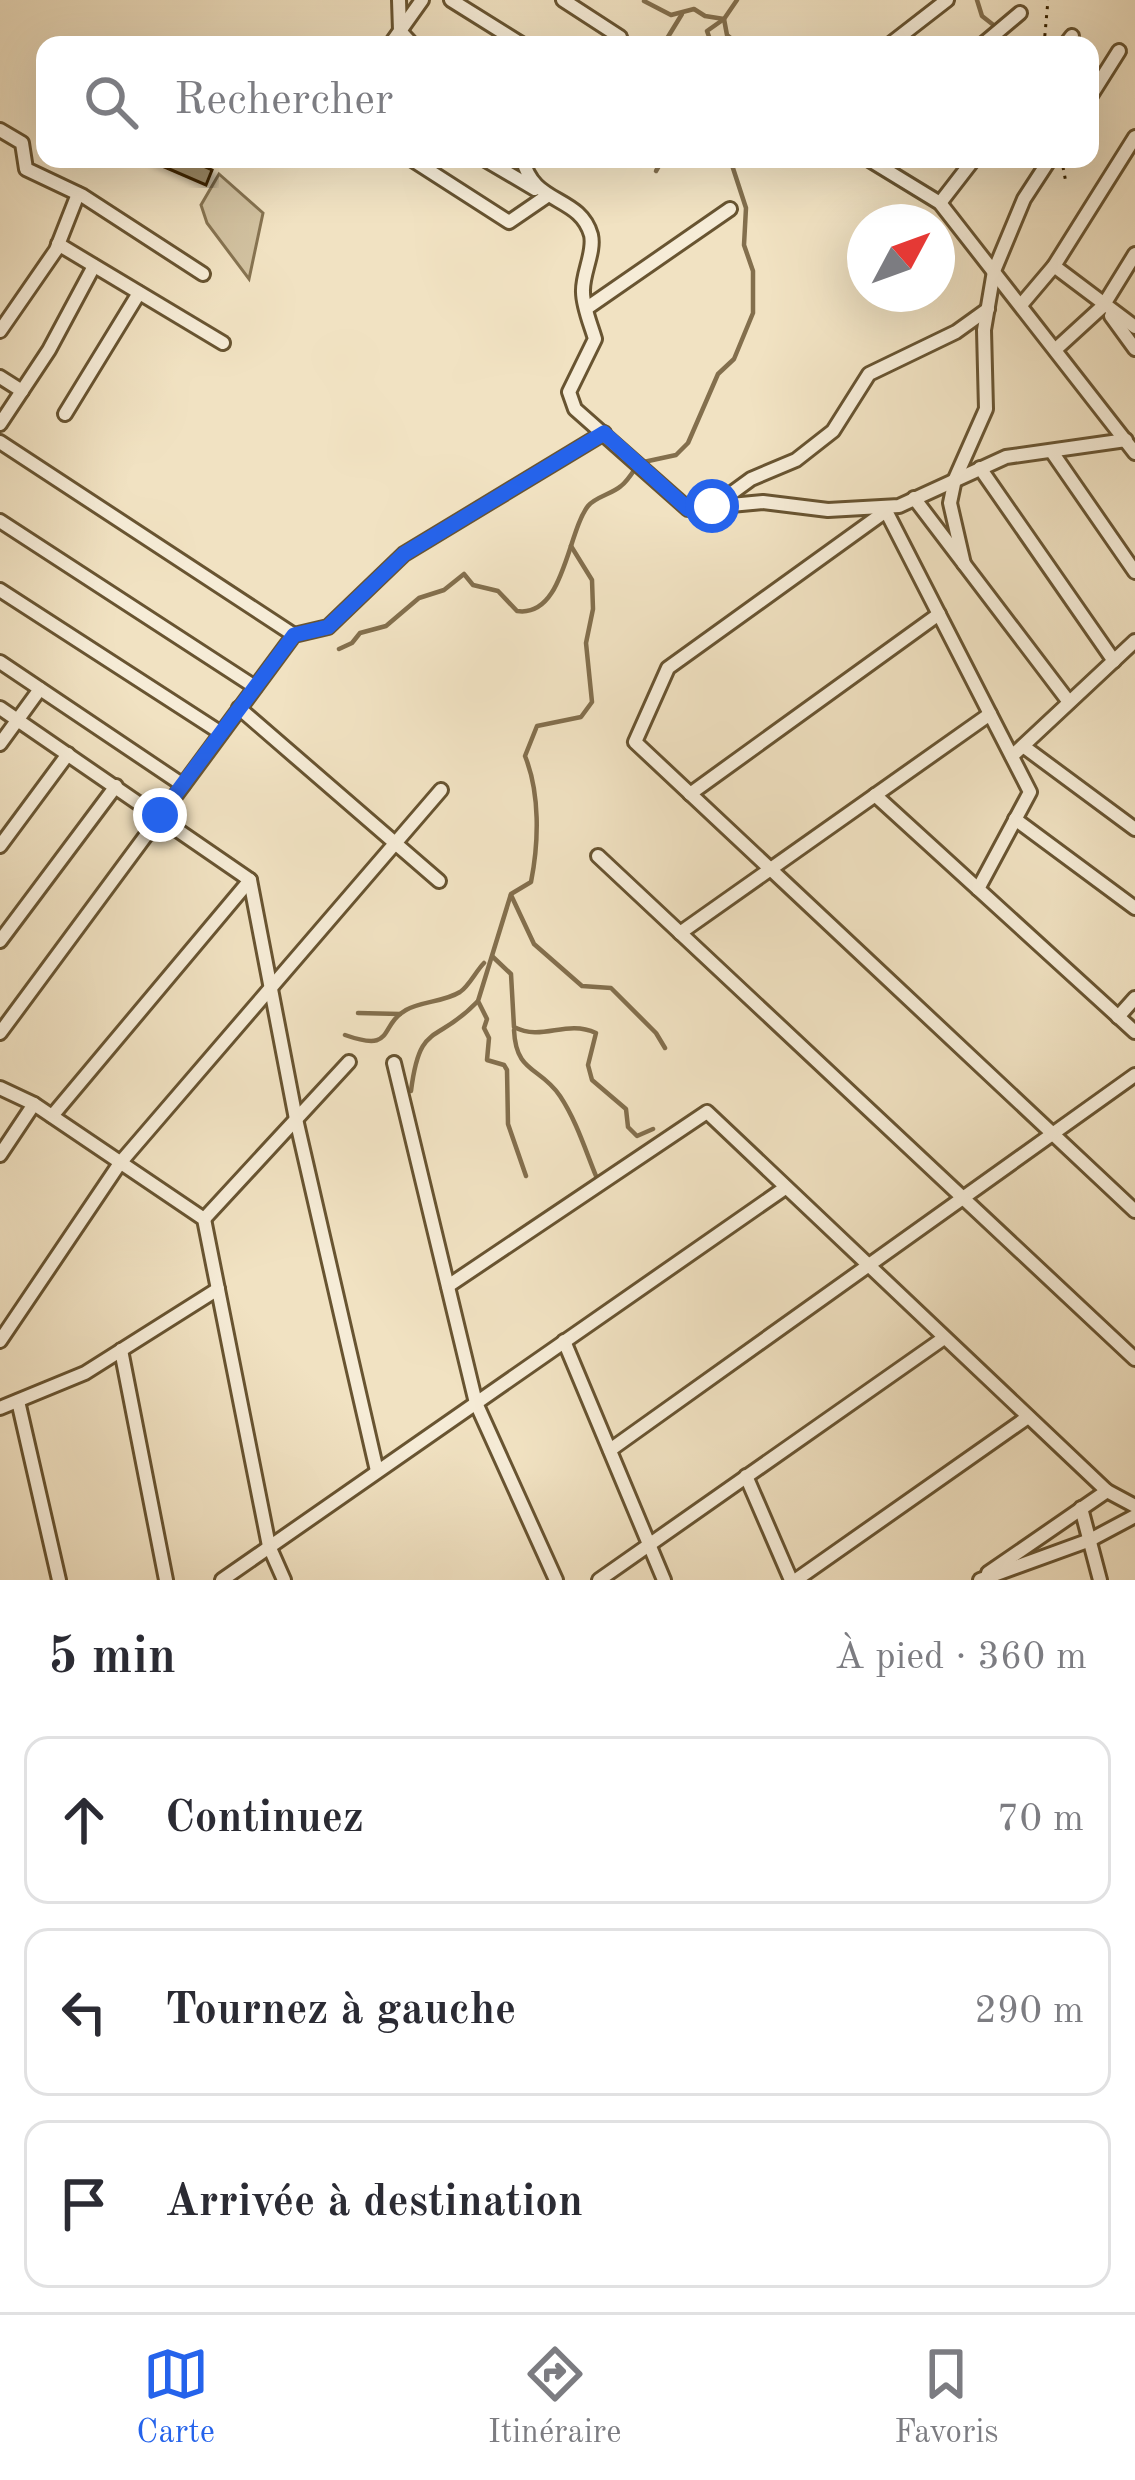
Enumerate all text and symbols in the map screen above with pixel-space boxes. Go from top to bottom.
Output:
search box [36,36,1099,168]
icon: search [78,69,144,135]
text: Rechercher [174,79,393,124]
north arrow [847,204,955,312]
route start [685,479,739,533]
route end [133,788,187,842]
text: 5 min [48,1633,176,1684]
text: À pied · 360 m [835,1638,1087,1677]
icon: ahead [51,1787,117,1853]
text: Continuez [165,1797,364,1842]
text: 70 m [997,1800,1084,1839]
icon: left [51,1979,117,2045]
text: Tournez à gauche [165,1989,516,2034]
text: 290 m [974,1992,1084,2031]
icon: arrive [51,2171,117,2237]
text: Arrivée à destination [165,2181,583,2226]
tab: Carte [136,2341,215,2454]
tab: Itinéraire [488,2341,622,2454]
tab: Favoris [894,2341,999,2454]

